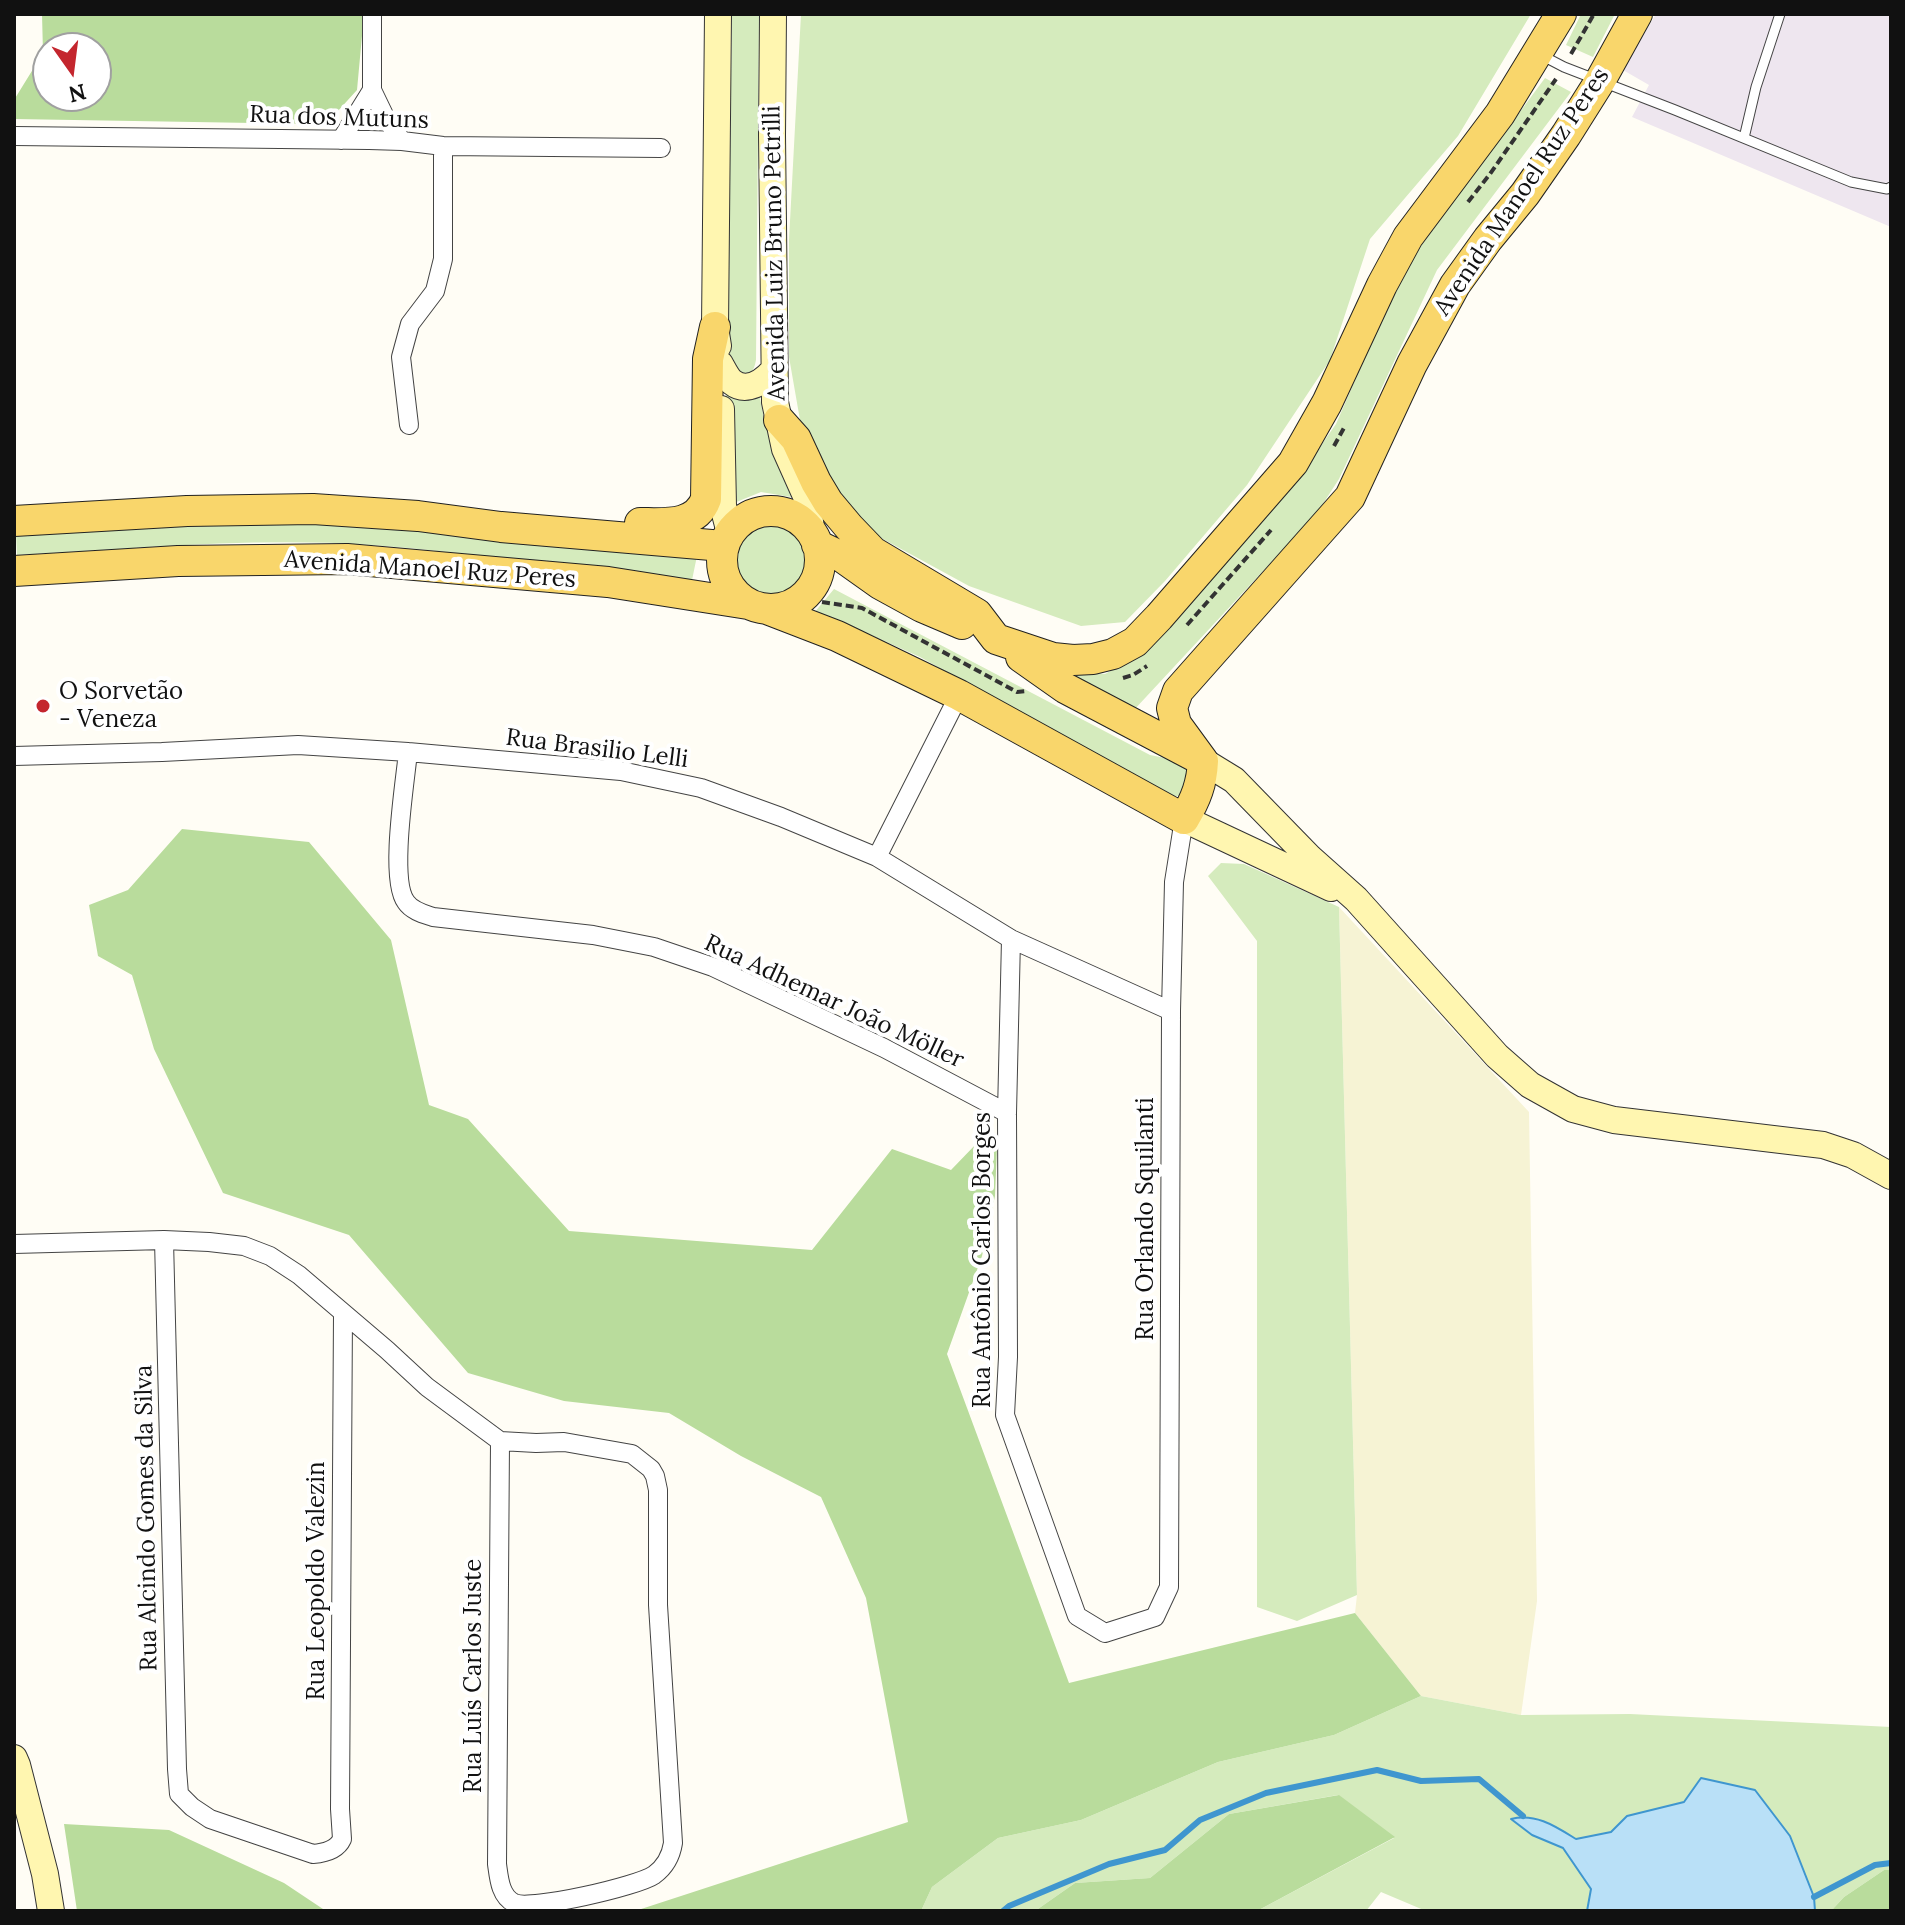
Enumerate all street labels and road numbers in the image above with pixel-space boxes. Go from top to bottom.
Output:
street label: Avenida Manoel Ruz Peres [1428,63,1616,321]
street label: Rua dos Mutuns [249,100,429,136]
street label: Avenida Luiz Bruno Petrilli [758,105,792,401]
street label: Avenida Manoel Ruz Peres [283,545,577,595]
street label: Rua Brasilio Lelli [504,724,690,774]
street label: Rua Adhemar João Möller [700,929,968,1075]
street label: Rua Orlando Squilanti [1132,1097,1160,1341]
street label: Rua Antônio Carlos Borges [969,1112,997,1408]
street label: Rua Alcindo Gomes da Silva [130,1364,164,1672]
street label: Rua Leopoldo Valezin [303,1461,331,1701]
street label: Rua Luís Carlos Juste [460,1559,488,1793]

